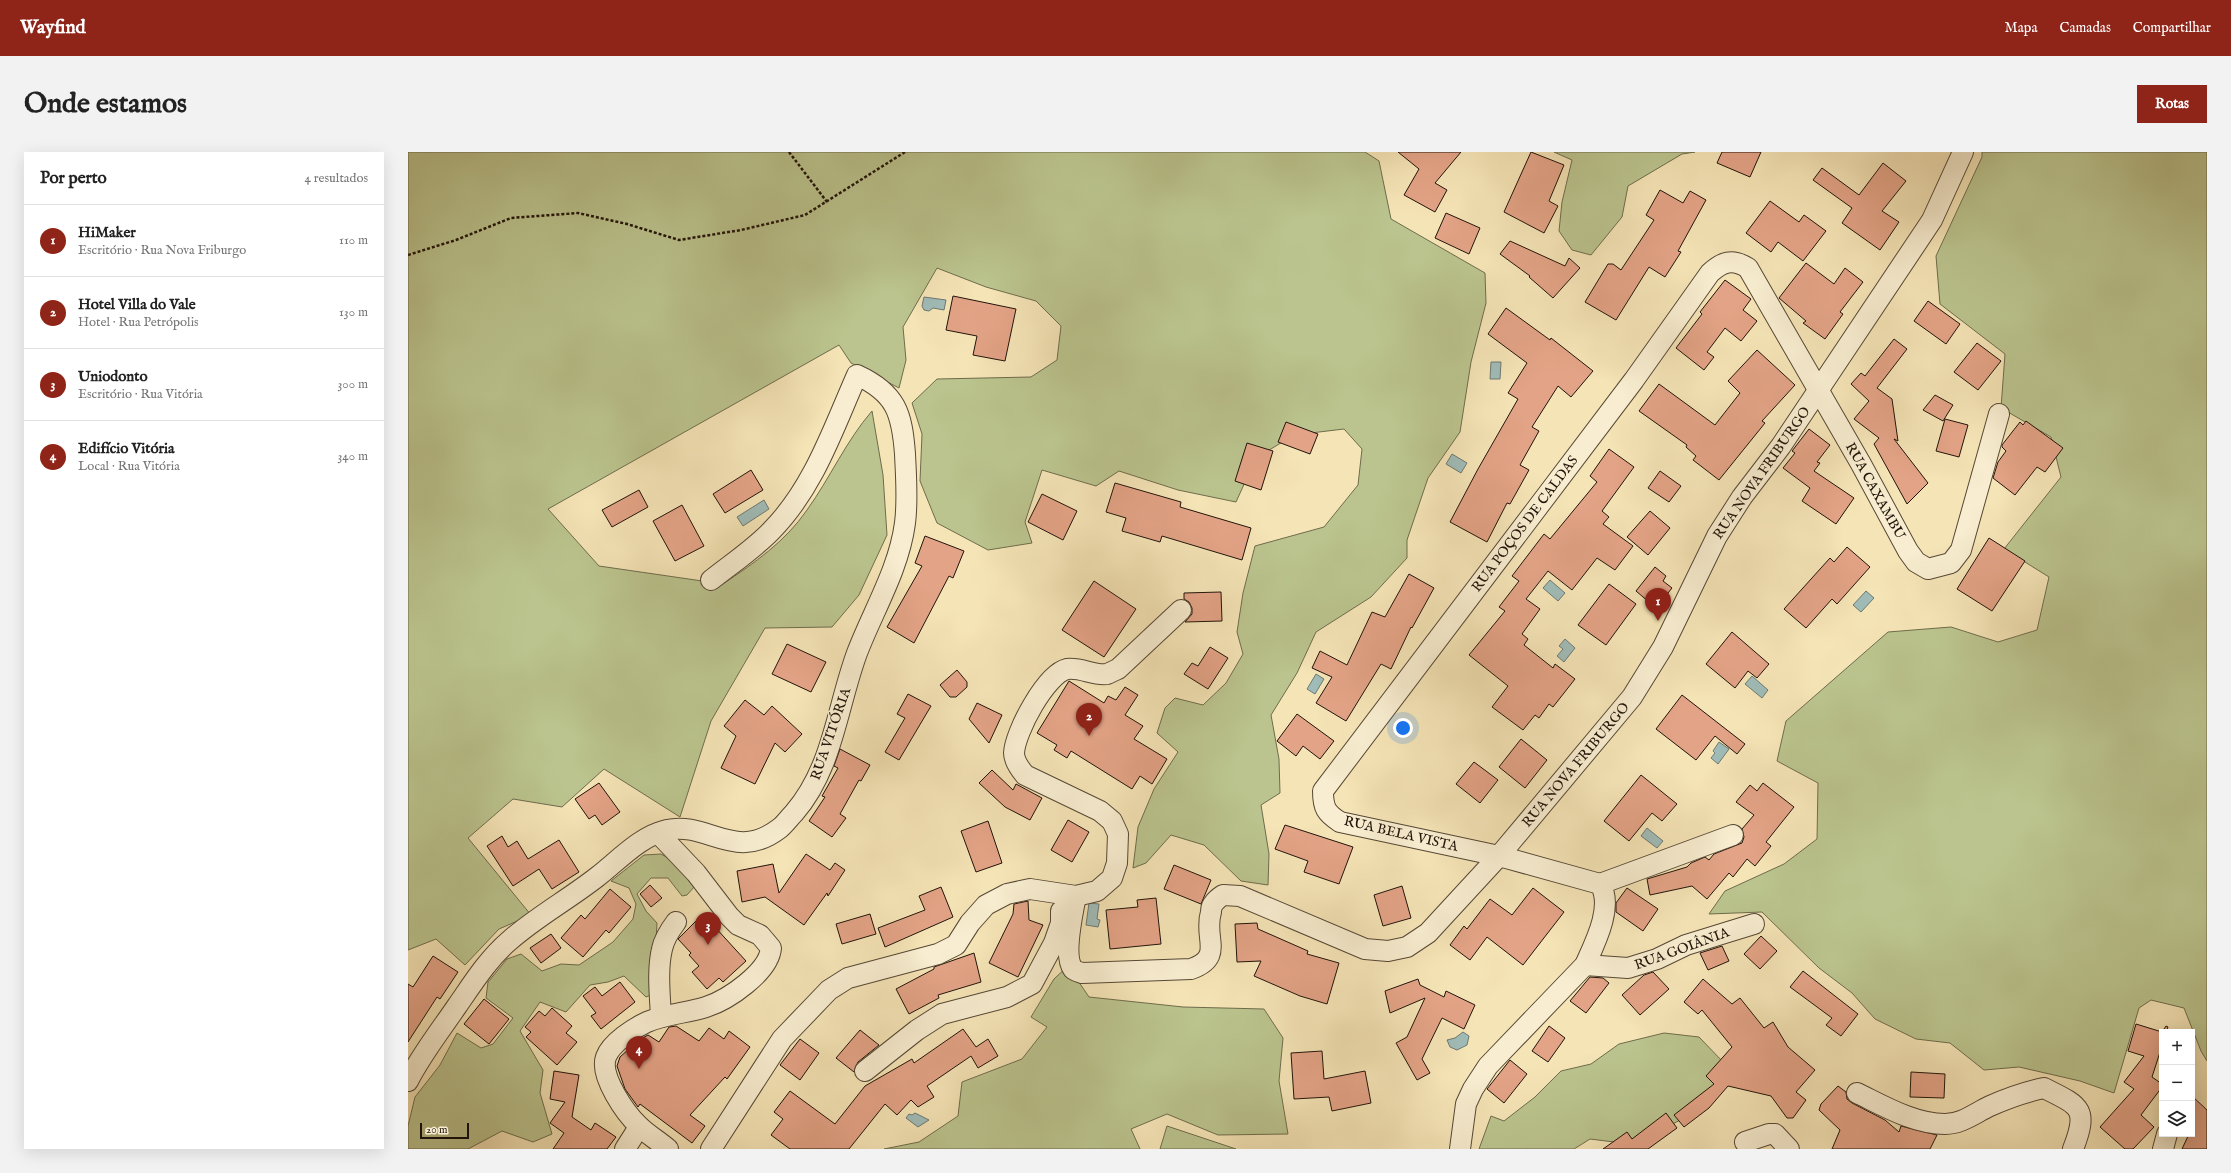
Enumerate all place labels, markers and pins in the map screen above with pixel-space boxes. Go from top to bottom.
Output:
pin: 1 [1645,588,1671,621]
pin: 2 [1076,703,1102,736]
pin: 3 [695,912,721,945]
pin: 4 [626,1036,652,1069]

